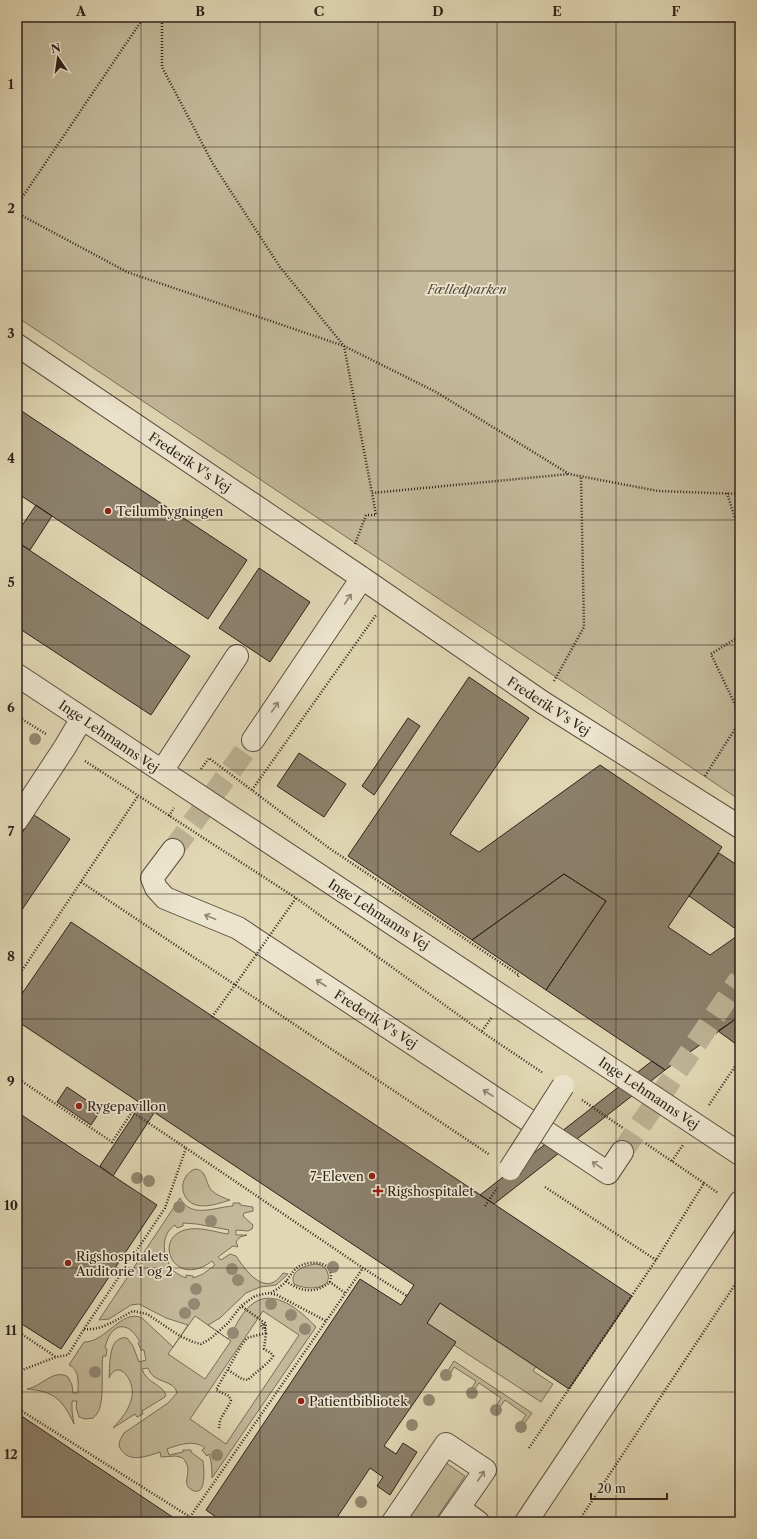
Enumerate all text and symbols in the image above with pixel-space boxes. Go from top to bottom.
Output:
text: A [75,3,87,19]
text: B [195,3,205,19]
text: C [314,3,324,19]
text: D [432,3,444,19]
text: E [552,3,562,19]
text: F [672,3,681,19]
north arrow [38,38,78,78]
text: N [50,40,62,56]
text: 1 [8,76,14,92]
text: 2 [7,200,15,216]
park label: Fælledparken [426,281,507,297]
text: 3 [7,325,15,341]
street label: Frederik V's Vej [146,429,234,495]
text: 4 [7,450,15,466]
place label: Teilumbygningen [116,503,224,519]
marker: Teilumbygningen [103,506,113,516]
text: 5 [7,574,15,590]
one-way arrow [344,594,352,605]
street label: Frederik V's Vej [504,673,594,739]
street label: Inge Lehmanns Vej [56,696,162,776]
text: 6 [7,699,15,715]
one-way arrow [271,702,279,713]
text: 7 [8,823,15,839]
street label: Inge Lehmanns Vej [325,875,433,953]
one-way arrow [205,912,217,920]
text: 8 [7,948,15,964]
one-way arrow [316,979,327,987]
street label: Frederik V's Vej [331,986,421,1052]
street label: Inge Lehmanns Vej [596,1053,702,1133]
text: 9 [7,1073,15,1089]
one-way arrow [483,1089,494,1097]
place label: Rygepavillon [87,1098,166,1114]
marker: Rygepavillon [74,1101,84,1111]
one-way arrow [591,1161,602,1169]
place label: 7-Eleven [310,1168,364,1184]
marker: 7-Eleven [367,1171,377,1181]
place label: Rigshospitalet [387,1183,474,1199]
marker: Rigshospitalet [372,1185,384,1197]
text: 10 [4,1197,18,1213]
place label: Rigshospitalets Auditorie 1 og 2 [75,1248,173,1279]
marker: Rigshospitalets Auditorie 1 og 2 [63,1258,73,1268]
text: 11 [5,1322,17,1338]
place label: Patientbibliotek [309,1393,408,1409]
marker: Patientbibliotek [296,1396,306,1406]
text: 12 [4,1446,18,1462]
one-way arrow [477,1471,485,1482]
scale bar [591,1475,667,1501]
text: 20 m [597,1481,626,1496]

